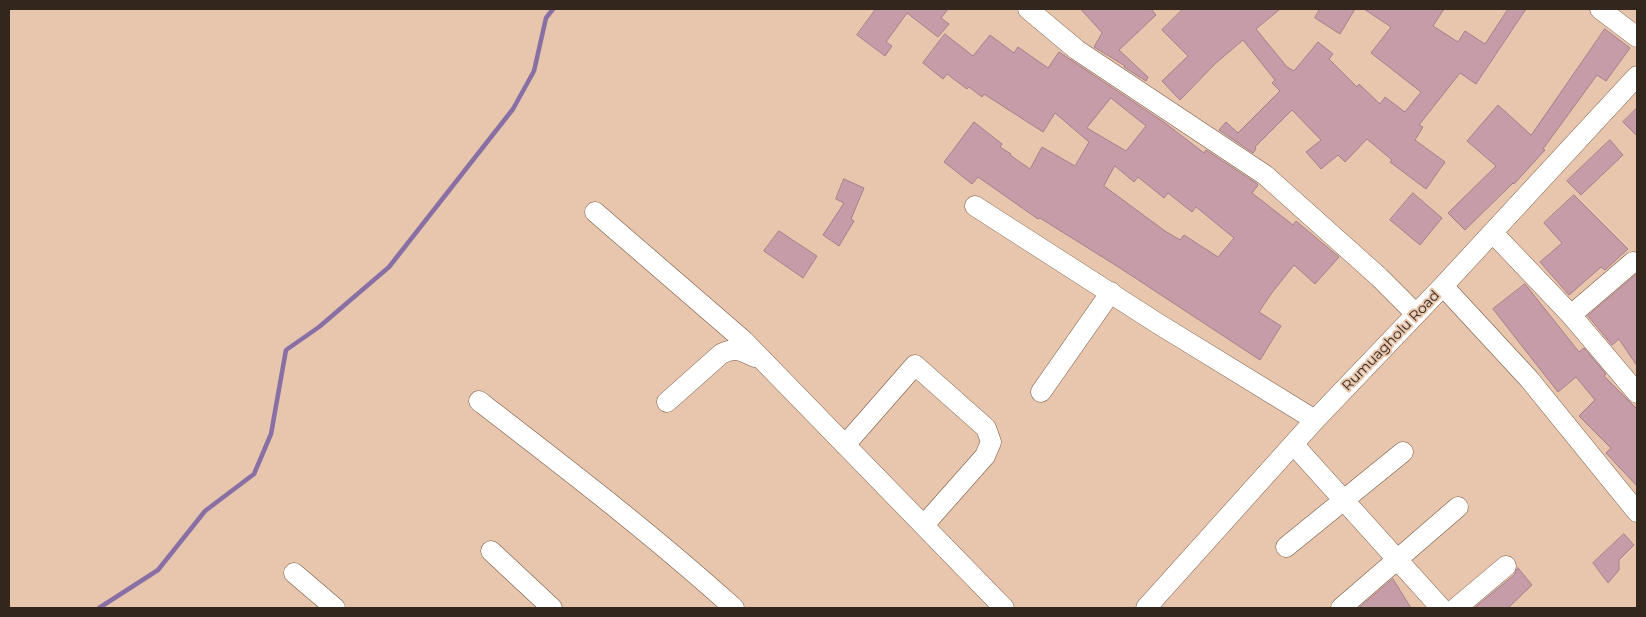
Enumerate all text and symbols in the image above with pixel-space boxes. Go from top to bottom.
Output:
street label: Rumuagholu Road [1339,287,1443,395]

